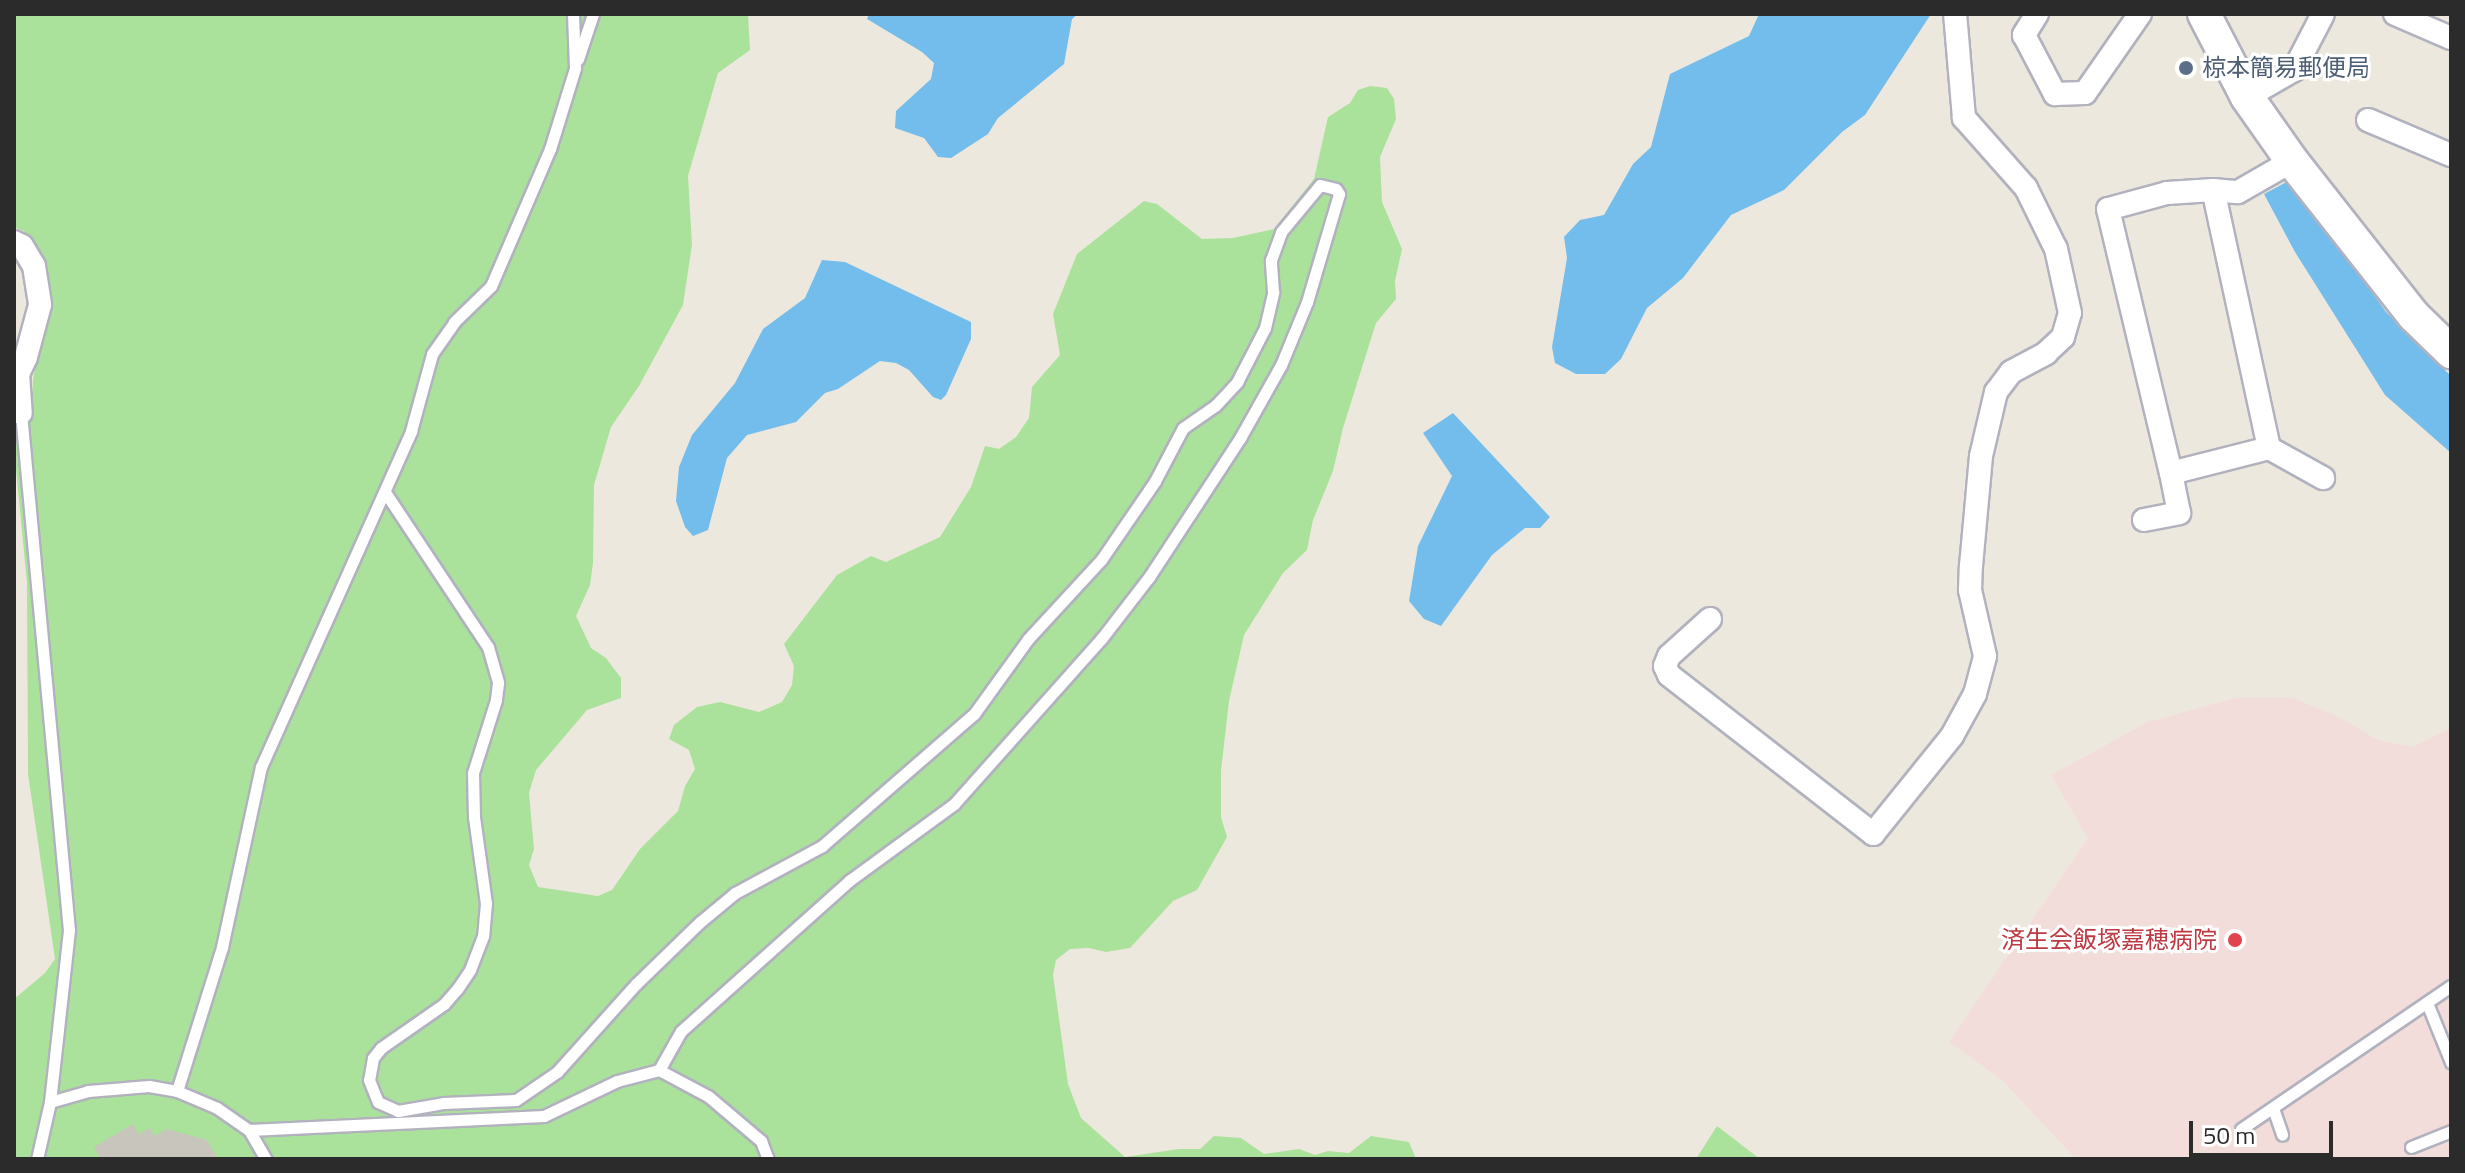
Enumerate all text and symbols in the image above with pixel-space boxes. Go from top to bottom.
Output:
place label: 椋本簡易郵便局 [2202,54,2370,82]
marker: 椋本簡易郵便局 [2177,59,2195,77]
place label: 済生会飯塚嘉穂病院 [2001,926,2217,954]
marker: 済生会飯塚嘉穂病院 [2224,929,2246,951]
scale bar [2193,1105,2337,1155]
text: 50 m [2203,1117,2255,1153]

